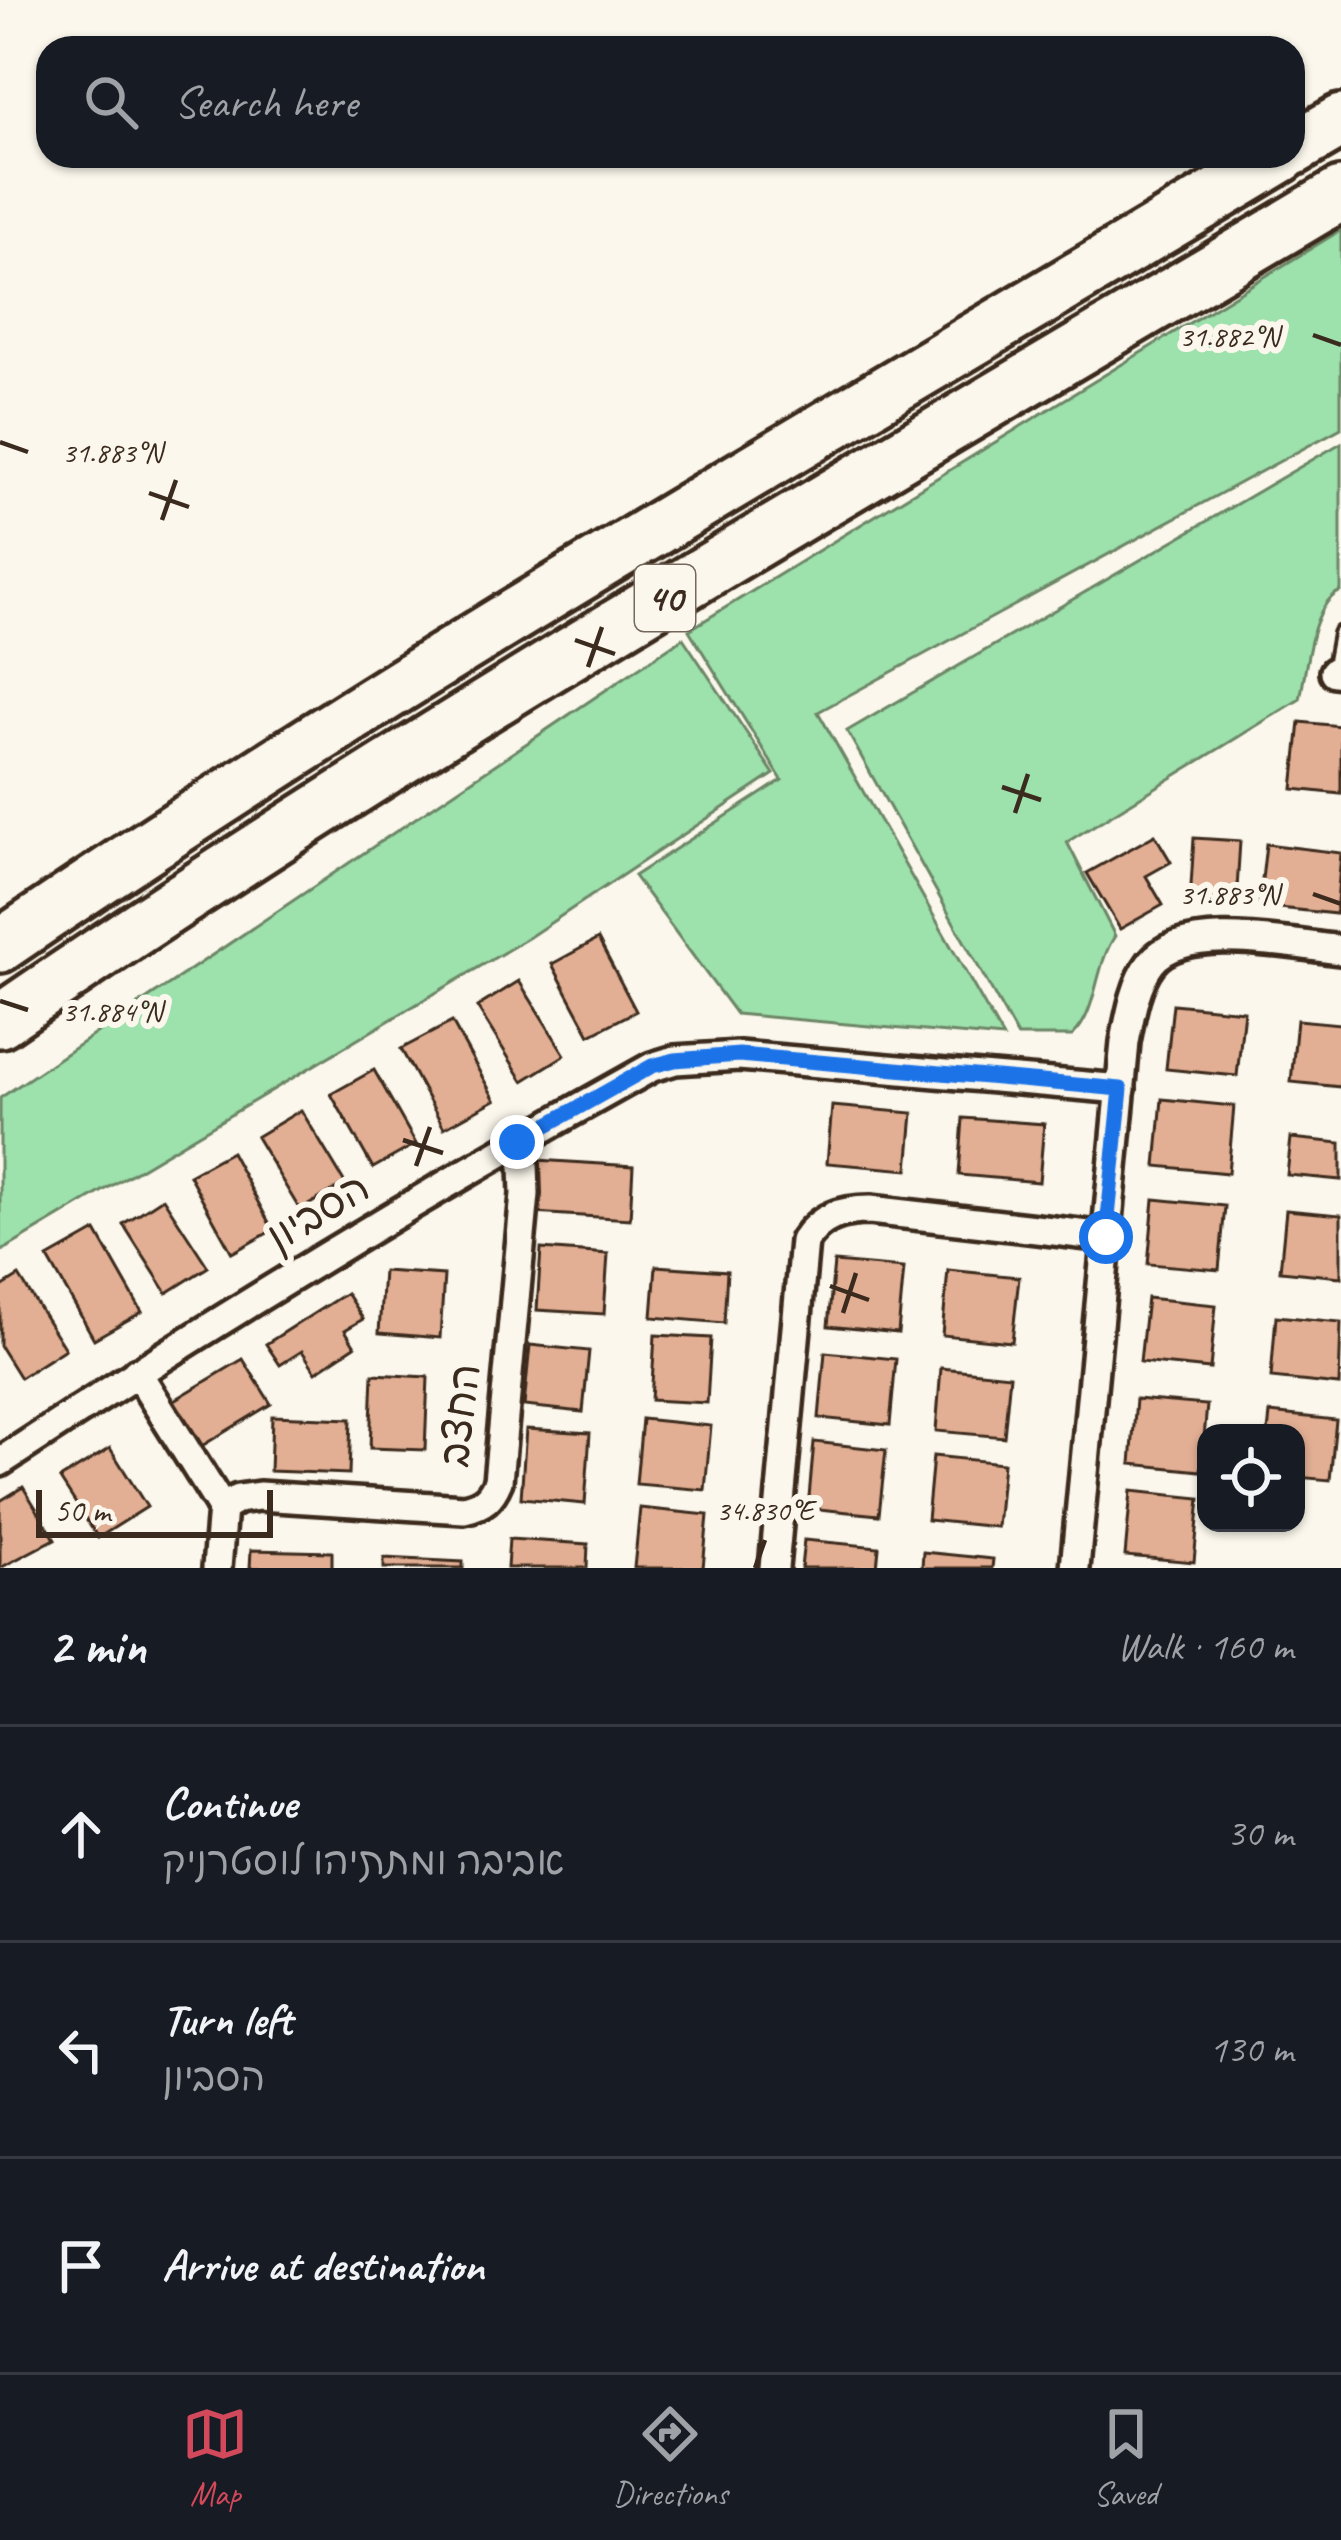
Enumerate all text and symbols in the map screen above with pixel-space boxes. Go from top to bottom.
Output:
search box [36,36,1305,168]
icon: search [78,69,144,135]
text: Search here [174,74,357,131]
text: 31.882°N [1179,317,1284,355]
text: 31.883°N [62,433,167,471]
road number: 40 [635,565,695,631]
text: 31.883°N [1179,875,1284,913]
text: 31.884°N [62,992,167,1030]
route end [490,1115,544,1169]
street label: הסביון [257,1161,379,1263]
route start [1079,1210,1133,1264]
street label: החצב [427,1360,493,1470]
map controls [1197,1424,1305,1532]
button: locate [1197,1424,1305,1532]
scale bar [36,1484,273,1537]
text: 50 m [54,1490,110,1532]
text: 34.830°E [716,1491,818,1529]
text: 2 min [48,1614,146,1678]
text: Walk · 160 m [1117,1622,1293,1671]
text: Continue [162,1775,296,1832]
icon: ahead [48,1801,114,1867]
text: 30 m [1227,1809,1293,1858]
text: אביבה ומתתיהו לוסטרניק [162,1837,564,1886]
text: Turn left [162,1991,292,2048]
icon: left [48,2017,114,2083]
text: 130 m [1209,2025,1293,2074]
text: הסביון [162,2053,265,2102]
icon: arrive [48,2233,114,2299]
text: Arrive at destination [162,2237,484,2294]
tab: Map [182,2401,248,2515]
tab: Directions [613,2401,728,2515]
tab: Saved [1093,2401,1159,2515]

